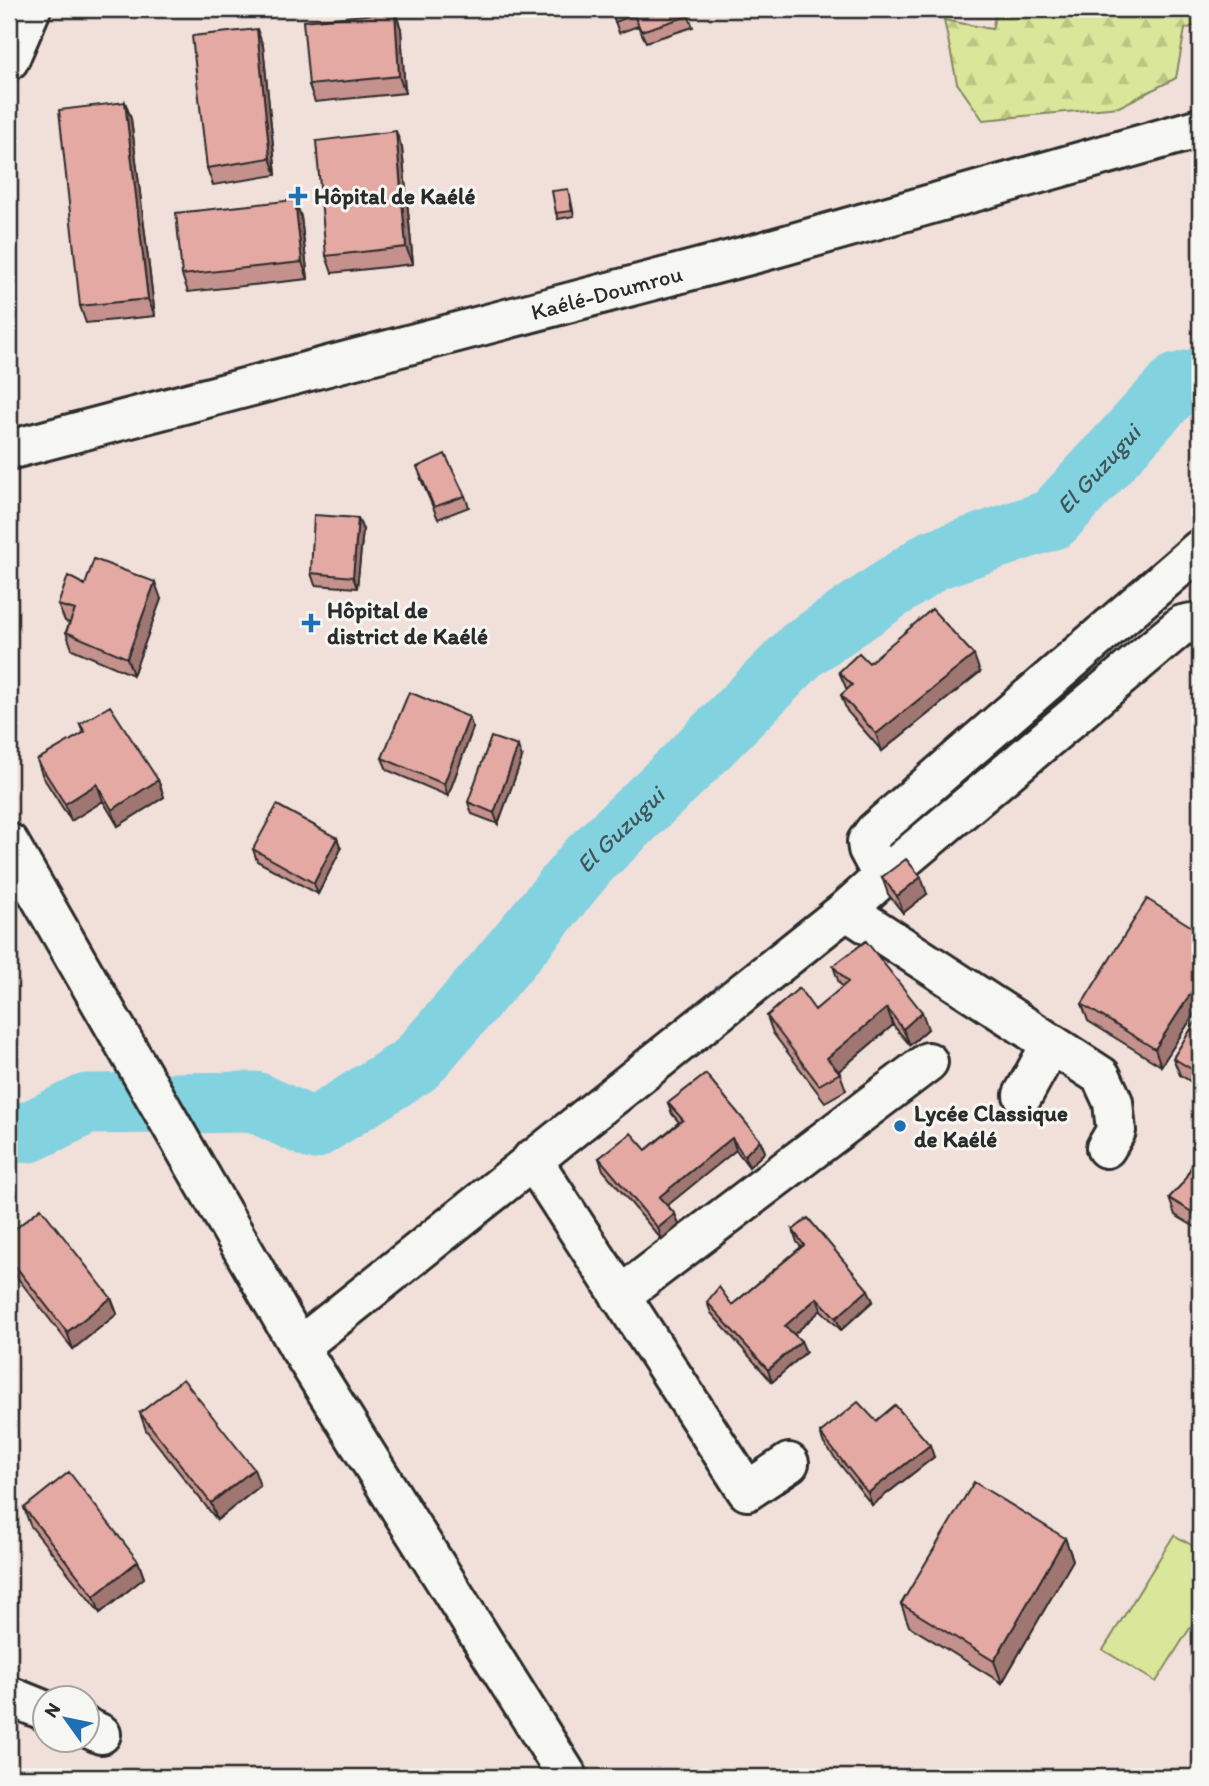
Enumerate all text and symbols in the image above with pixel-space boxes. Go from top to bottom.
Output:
place label: Hôpital de Kaélé [314,182,475,210]
marker: Hôpital de Kaélé [288,186,308,206]
street label: Kaélé-Doumrou [528,259,686,326]
water label: El Guzugui [1050,416,1148,520]
place label: Hôpital de district de Kaélé [327,596,488,650]
marker: Hôpital de district de Kaélé [301,613,321,633]
water label: El Guzugui [570,779,672,878]
place label: Lycée Classique de Kaélé [914,1099,1068,1153]
marker: Lycée Classique de Kaélé [892,1118,908,1134]
north arrow [32,1684,102,1754]
text: N [39,1698,65,1722]

